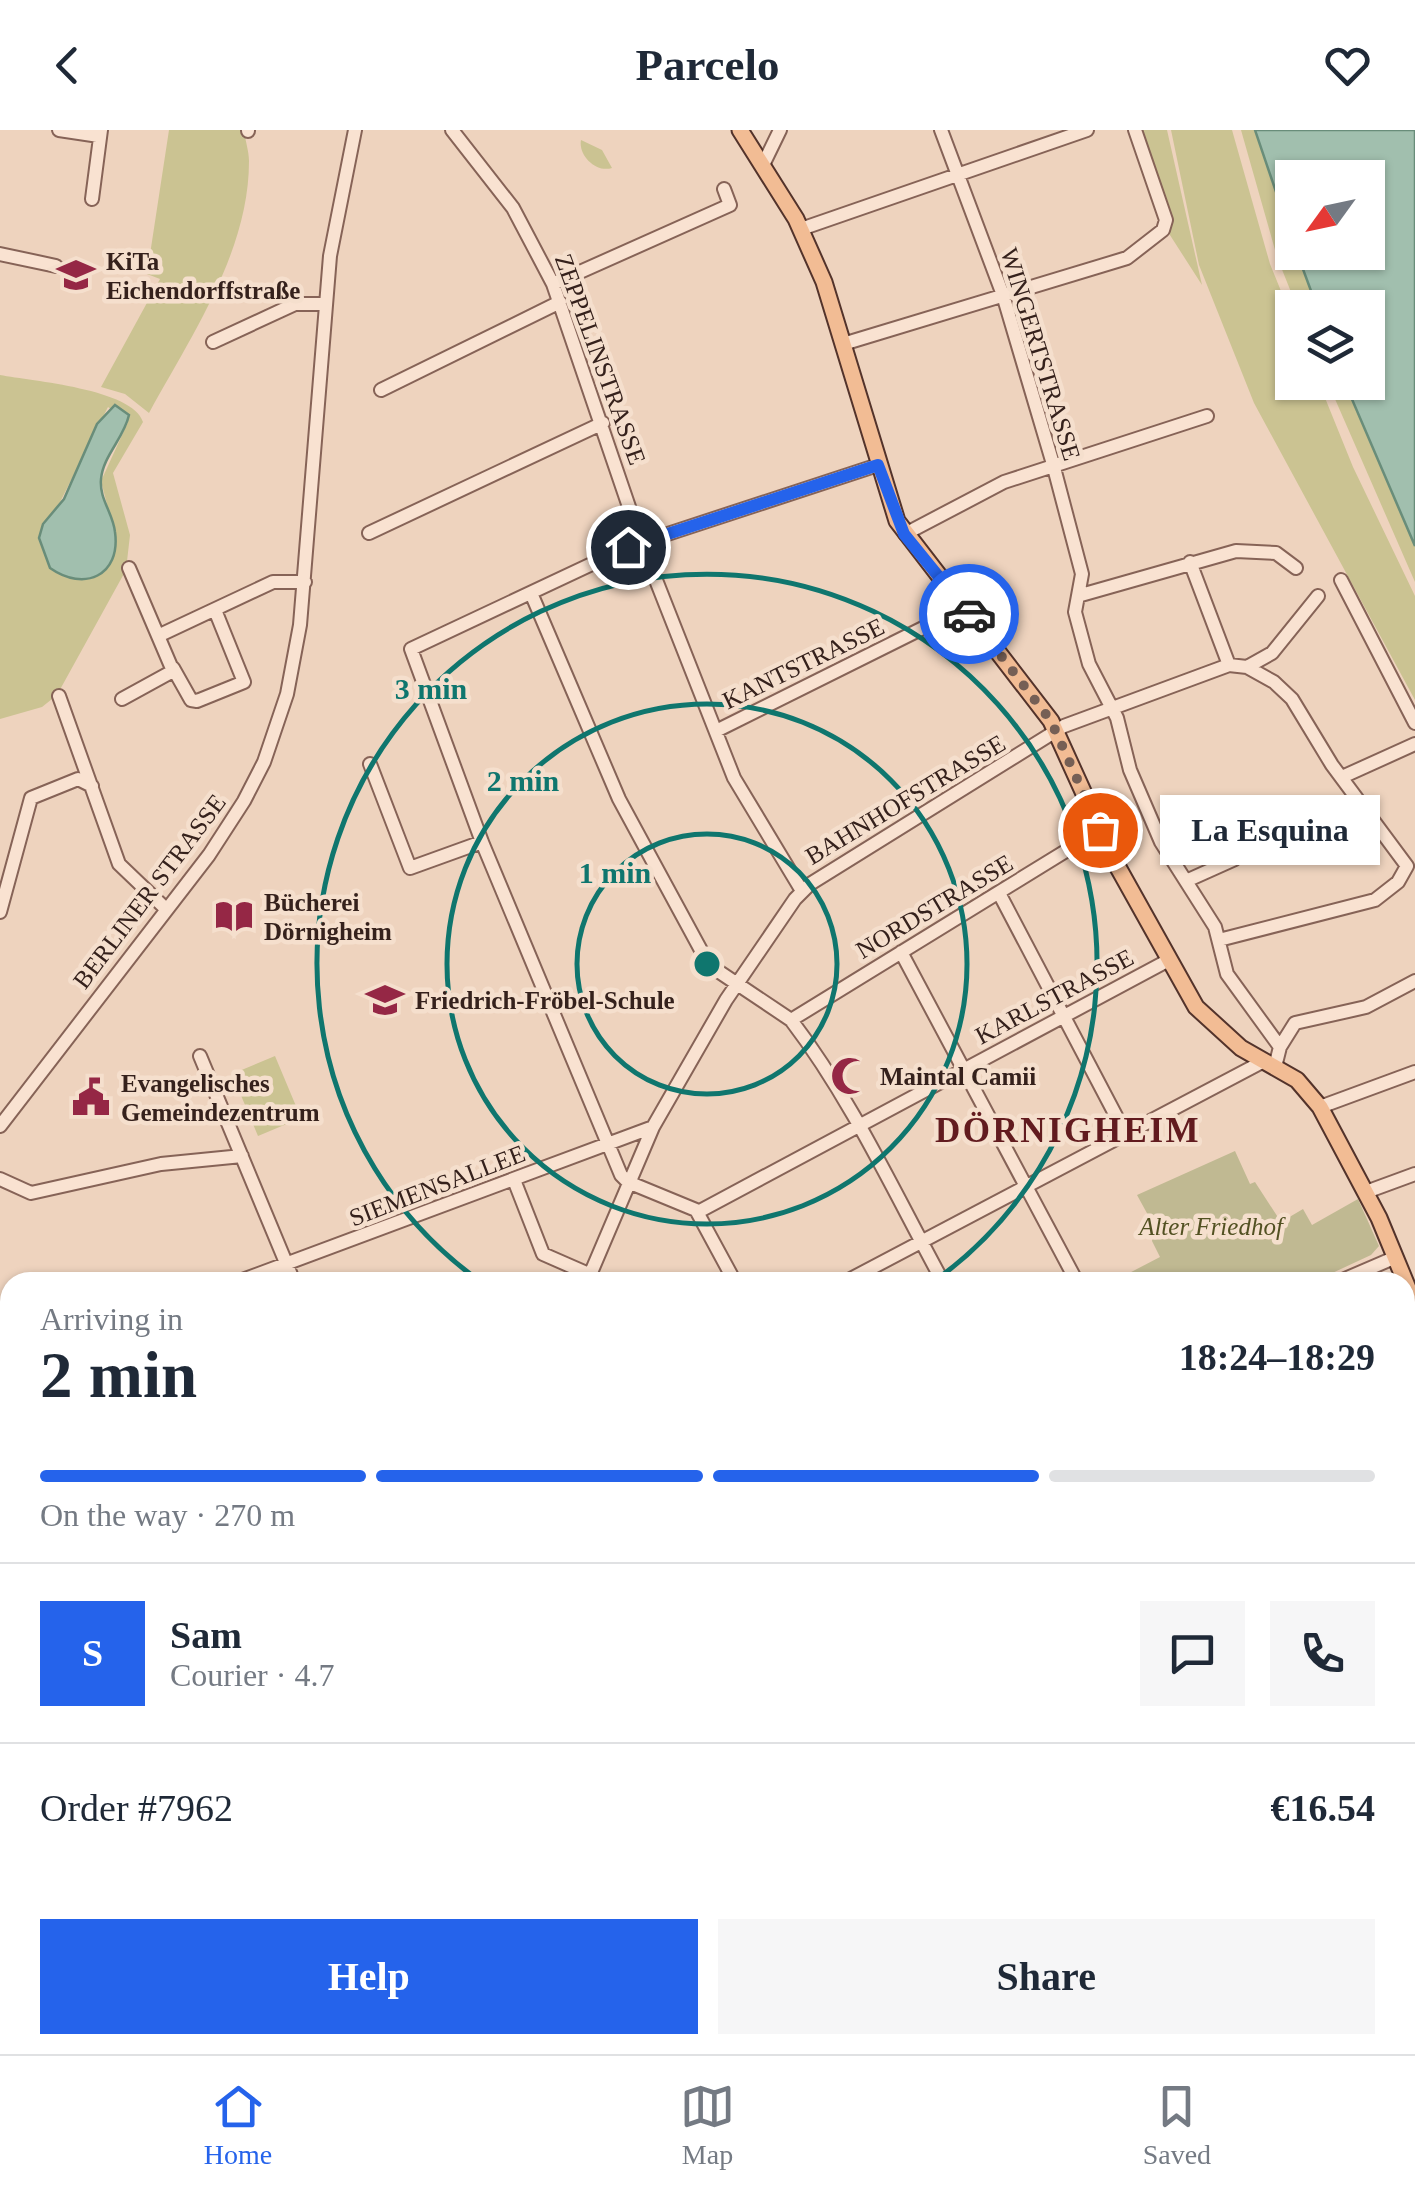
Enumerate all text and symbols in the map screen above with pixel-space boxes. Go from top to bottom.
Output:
icon: back [40,38,95,93]
icon: heart [1320,38,1375,93]
text: Parcelo [635,40,780,90]
north arrow [1275,160,1385,270]
map controls [1275,160,1385,400]
street label: WINGERTSTRASSE [995,245,1086,464]
place label: KiTa Eichendorffstraße [106,248,300,304]
street label: ZEPPELINSTRASSE [550,250,651,468]
school or university icon: KiTa Eichendorffstraße [55,254,97,296]
button: layers [1275,290,1385,400]
pin [586,505,671,590]
icon: home [601,520,656,575]
courier [919,564,1019,664]
icon: car [942,587,997,642]
street label: KANTSTRASSE [718,613,888,714]
text: 3 min [395,672,468,705]
street label: BAHNHOFSTRASSE [801,729,1010,870]
text: 2 min [487,764,560,797]
pin [1058,788,1143,873]
street label: BERLINER STRASSE [68,789,231,993]
callout: La Esquina [1160,795,1380,865]
icon: bag [1073,803,1128,858]
text: La Esquina [1191,812,1349,848]
street label: NORDSTRASSE [851,849,1017,964]
text: 1 min [579,856,652,889]
place label: Bücherei Dörnigheim [264,889,392,945]
library icon: Bücherei Dörnigheim [213,895,255,937]
street label: KARLSTRASSE [971,943,1138,1049]
centre of rings [689,946,725,982]
school or university icon: Friedrich-Fröbel-Schule [364,979,406,1021]
place label: Friedrich-Fröbel-Schule [415,987,675,1014]
mosque icon: Maintal Camii [829,1055,871,1097]
place label: Maintal Camii [880,1063,1036,1090]
place label: Evangelisches Gemeindezentrum [121,1070,320,1126]
public building icon: Evangelisches Gemeindezentrum [70,1076,112,1118]
district label: DÖRNIGHEIM [935,1111,1201,1150]
street label: SIEMENSALLEE [345,1140,529,1231]
park label: Alter Friedhof [1137,1213,1286,1240]
text: Arriving in [40,1301,183,1337]
text: 18:24–18:29 [1179,1336,1375,1378]
text: 2 min [40,1339,197,1411]
text: On the way · 270 m [40,1497,295,1533]
button: chat [1140,1601,1245,1706]
button: phone [1270,1601,1375,1706]
text: Sam [170,1614,242,1656]
text: S [82,1632,103,1674]
text: Courier · 4.7 [170,1657,334,1693]
text: Order #7962 [40,1787,233,1829]
text: €16.54 [1271,1787,1375,1829]
button: Help [40,1919,698,2034]
button: Share [718,1919,1375,2034]
tab: Home [204,2079,272,2171]
tab: Map [680,2079,735,2171]
tab: Saved [1143,2079,1211,2171]

